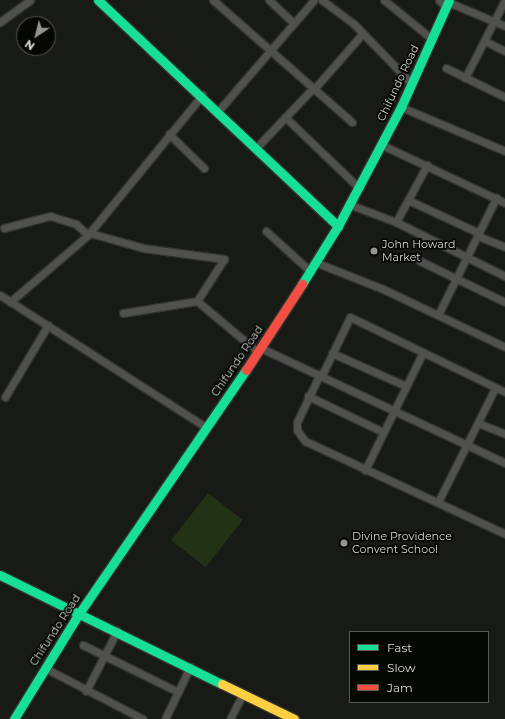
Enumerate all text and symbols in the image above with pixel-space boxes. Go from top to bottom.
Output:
north arrow [16,16,56,56]
text: N [22,37,37,53]
street label: Chifundo Road [375,43,421,123]
place label: John Howard Market [382,238,456,264]
marker: John Howard Market [369,246,379,256]
street label: Chifundo Road [208,323,266,399]
place label: Divine Providence Convent School [352,530,452,556]
marker: Divine Providence Convent School [339,538,349,548]
street label: Chifundo Road [27,592,83,668]
legend [349,631,489,703]
text: Fast [387,640,412,655]
text: Slow [387,660,416,675]
text: Jam [387,680,413,695]

